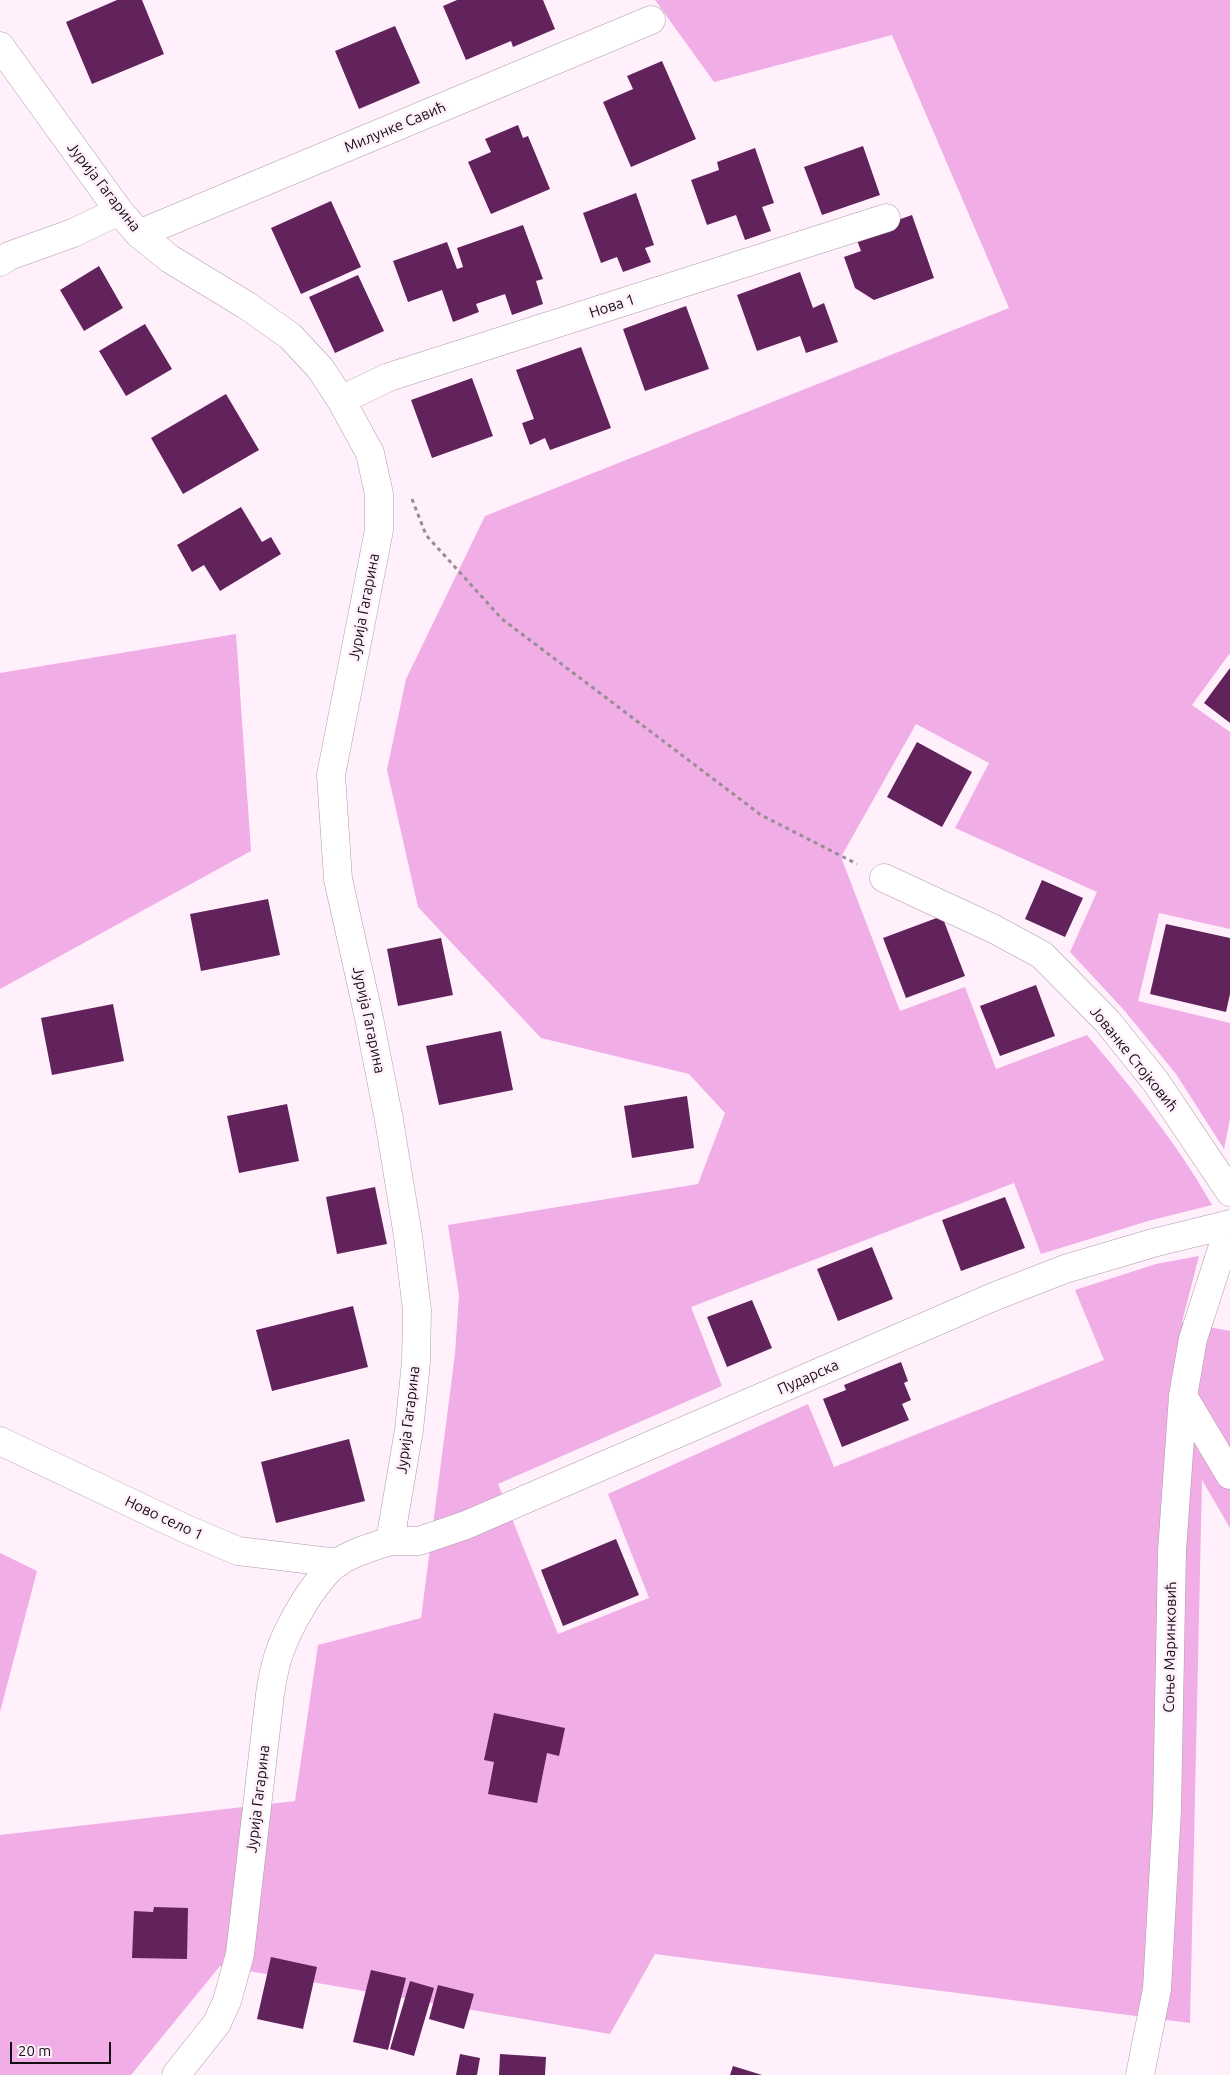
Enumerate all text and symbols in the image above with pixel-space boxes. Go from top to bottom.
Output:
street label: Милунке Савић [342,98,448,156]
street label: Јурија Гагарина [63,139,145,235]
street label: Нова 1 [587,290,637,322]
street label: Јурија Гагарина [345,552,383,662]
street label: Јурија Гагарина [349,965,389,1075]
street label: Јованке Стојковић [1086,1003,1182,1115]
street label: Пударска [775,1356,841,1398]
street label: Јурија Гагарина [392,1365,424,1475]
street label: Ново село 1 [122,1492,206,1544]
street label: Соње Маринковић [1160,1581,1180,1713]
street label: Јурија Гагарина [242,1744,274,1854]
scale bar [12,2032,114,2064]
text: 20 m [18,2042,51,2059]

